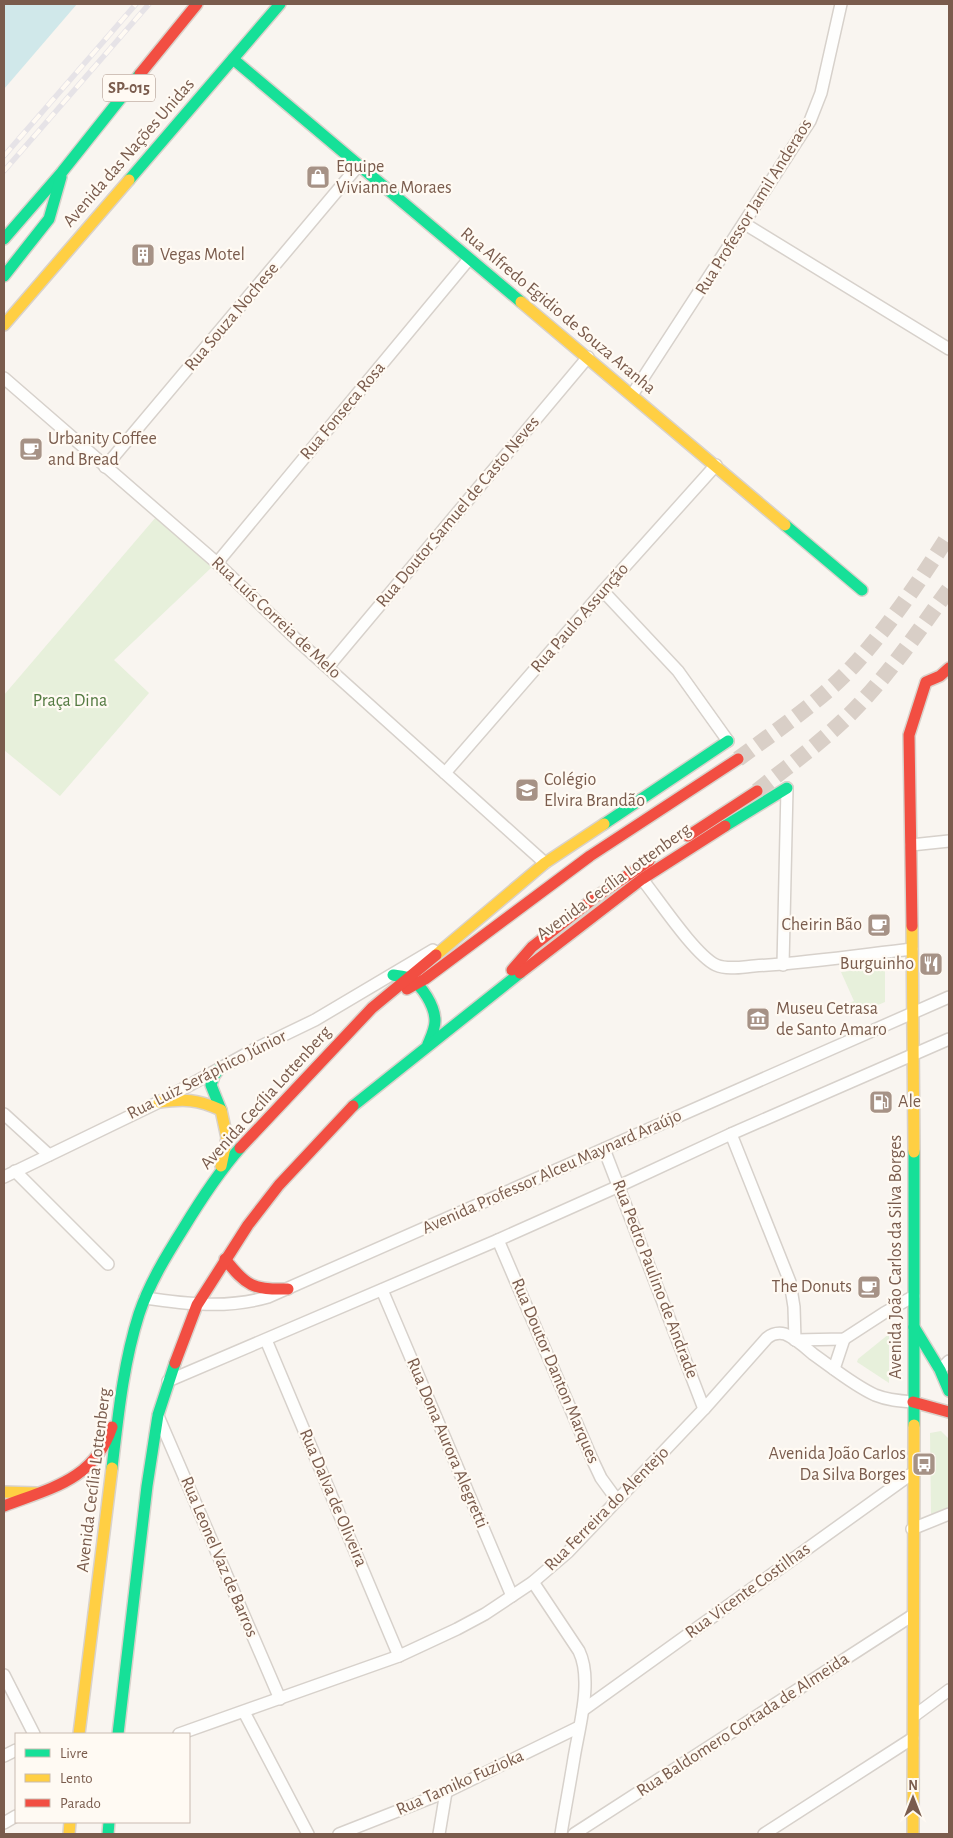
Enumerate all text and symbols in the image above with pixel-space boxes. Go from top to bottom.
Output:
street label: Avenida das Nações Unidas [60,75,198,231]
road number: SP-015 [103,75,155,102]
street label: Rua Professor Jamil Anderaos [692,116,816,298]
place label: Equipe Vivianne Moraes [336,158,452,197]
shop icon: Equipe Vivianne Moraes [305,164,331,190]
street label: Rua Alfredo Egidio de Souza Aranha [457,224,659,398]
building icon: Vegas Motel [130,242,156,268]
place label: Vegas Motel [160,246,245,264]
street label: Rua Souza Nochese [182,259,282,375]
street label: Rua Fonseca Rosa [297,359,389,463]
street label: Rua Doutor Samuel de Casto Neves [373,413,543,611]
place label: Urbanity Coffee and Bread [48,430,157,469]
cafe icon: Urbanity Coffee and Bread [18,436,44,462]
street label: Rua Luís Correia de Melo [208,553,344,683]
street label: Rua Paulo Assunção [528,560,632,676]
park label: Praça Dina [33,692,107,710]
place label: Colégio Elvira Brandão [544,771,645,810]
school or university icon: Colégio Elvira Brandão [514,777,540,803]
street label: Avenida Cecília Lottenberg [534,820,695,944]
cafe icon: Cheirin Bão [866,912,892,938]
place label: Cheirin Bão [781,916,862,934]
restaurant icon: Burguinho [918,951,944,977]
place label: Burguinho [840,955,914,973]
place label: Museu Cetrasa de Santo Amaro [776,1000,887,1039]
museum icon: Museu Cetrasa de Santo Amaro [745,1006,771,1032]
street label: Avenida Cecília Lottenberg [197,1023,335,1173]
street label: Rua Luiz Seráphico Júnior [124,1027,290,1123]
fuel station icon: Ale [868,1089,894,1115]
place label: Ale [898,1093,921,1111]
street label: Avenida Professor Alceu Maynard Araújo [420,1106,685,1238]
street label: Avenida João Carlos da Silva Borges [887,1135,905,1379]
street label: Rua Pedro Paulino de Andrade [609,1177,701,1381]
cafe icon: The Donuts [856,1274,882,1300]
street label: Rua Doutor Danton Marques [508,1276,602,1466]
place label: The Donuts [772,1278,852,1296]
street label: Rua Dona Aurora Alegretti [403,1355,491,1531]
street label: Avenida Cecília Lottenberg [74,1387,114,1573]
street label: Rua Dalva de Oliveira [296,1426,370,1570]
street label: Rua Ferreira do Alentejo [541,1443,673,1575]
place label: Avenida João Carlos Da Silva Borges [769,1445,906,1484]
bus stop icon: Avenida João Carlos Da Silva Borges [911,1451,937,1477]
street label: Rua Leonel Vaz de Barros [177,1474,261,1640]
street label: Rua Vicente Costilhas [682,1540,814,1642]
street label: Rua Baldomero Cortada de Almeida [634,1650,852,1800]
legend [15,1733,190,1823]
text: Livre [60,1746,88,1761]
street label: Rua Tamiko Fuzioka [394,1747,526,1819]
text: Lento [60,1771,93,1786]
north arrow [888,1773,938,1823]
text: N [908,1779,918,1793]
text: Parado [60,1796,101,1811]

